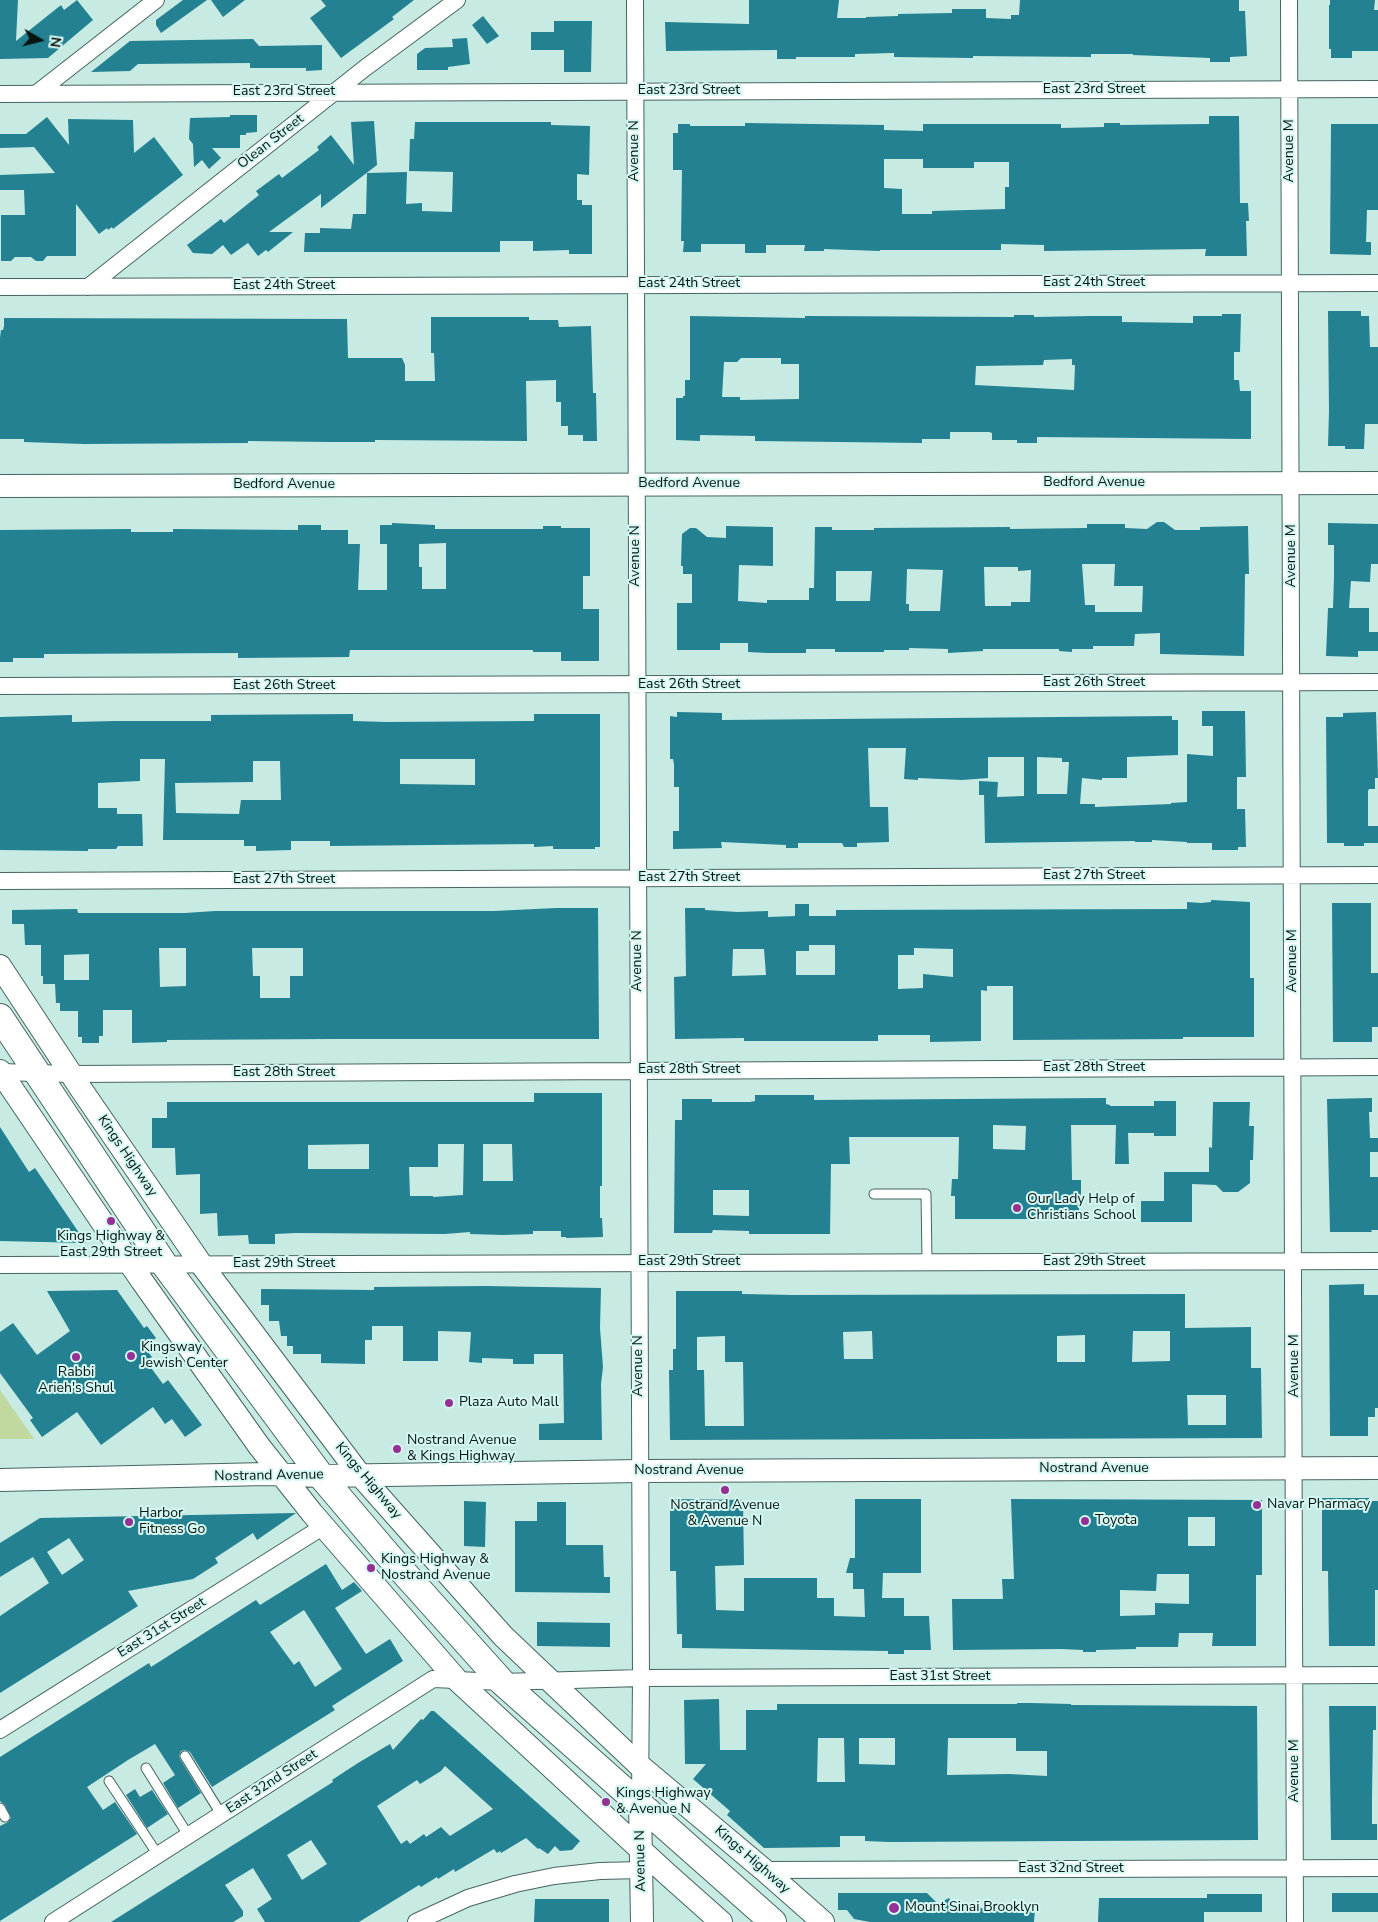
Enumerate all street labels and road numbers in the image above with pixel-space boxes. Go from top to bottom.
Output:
street label: East 23rd Street [1043,82,1145,98]
street label: East 23rd Street [638,83,740,99]
street label: East 23rd Street [233,84,335,100]
street label: Olean Street [235,111,307,173]
street label: Avenue M [1282,119,1298,183]
street label: Avenue N [627,120,643,182]
street label: East 24th Street [1043,275,1145,291]
street label: East 24th Street [638,276,740,292]
street label: East 24th Street [233,278,335,294]
street label: Bedford Avenue [1043,475,1145,491]
street label: Bedford Avenue [638,476,740,492]
street label: Bedford Avenue [233,477,335,493]
street label: Avenue M [1284,524,1300,588]
street label: Avenue N [628,525,644,587]
street label: East 26th Street [1043,675,1145,691]
street label: East 26th Street [638,677,740,693]
street label: East 26th Street [233,678,335,694]
street label: East 27th Street [1043,868,1145,884]
street label: East 27th Street [638,870,740,886]
street label: East 27th Street [233,872,335,888]
street label: Avenue M [1285,929,1301,993]
street label: Avenue N [630,930,646,992]
street label: East 28th Street [1043,1060,1145,1076]
street label: East 28th Street [638,1062,740,1078]
street label: East 28th Street [233,1065,335,1081]
street label: Kings Highway [94,1112,160,1200]
street label: East 29th Street [638,1254,740,1270]
street label: East 29th Street [1043,1254,1145,1270]
street label: East 29th Street [233,1256,335,1272]
street label: Avenue M [1287,1334,1303,1398]
street label: Avenue N [631,1335,647,1397]
street label: Kings Highway [331,1439,405,1523]
street label: Nostrand Avenue [1039,1461,1149,1477]
street label: Nostrand Avenue [634,1463,744,1479]
street label: Nostrand Avenue [214,1467,324,1485]
street label: East 31st Street [115,1594,209,1662]
street label: East 31st Street [890,1669,990,1685]
street label: Avenue M [1287,1739,1303,1803]
street label: East 32nd Street [223,1746,321,1818]
street label: Kings Highway [711,1823,793,1897]
street label: Avenue N [632,1830,650,1892]
street label: East 32nd Street [1018,1861,1124,1877]

